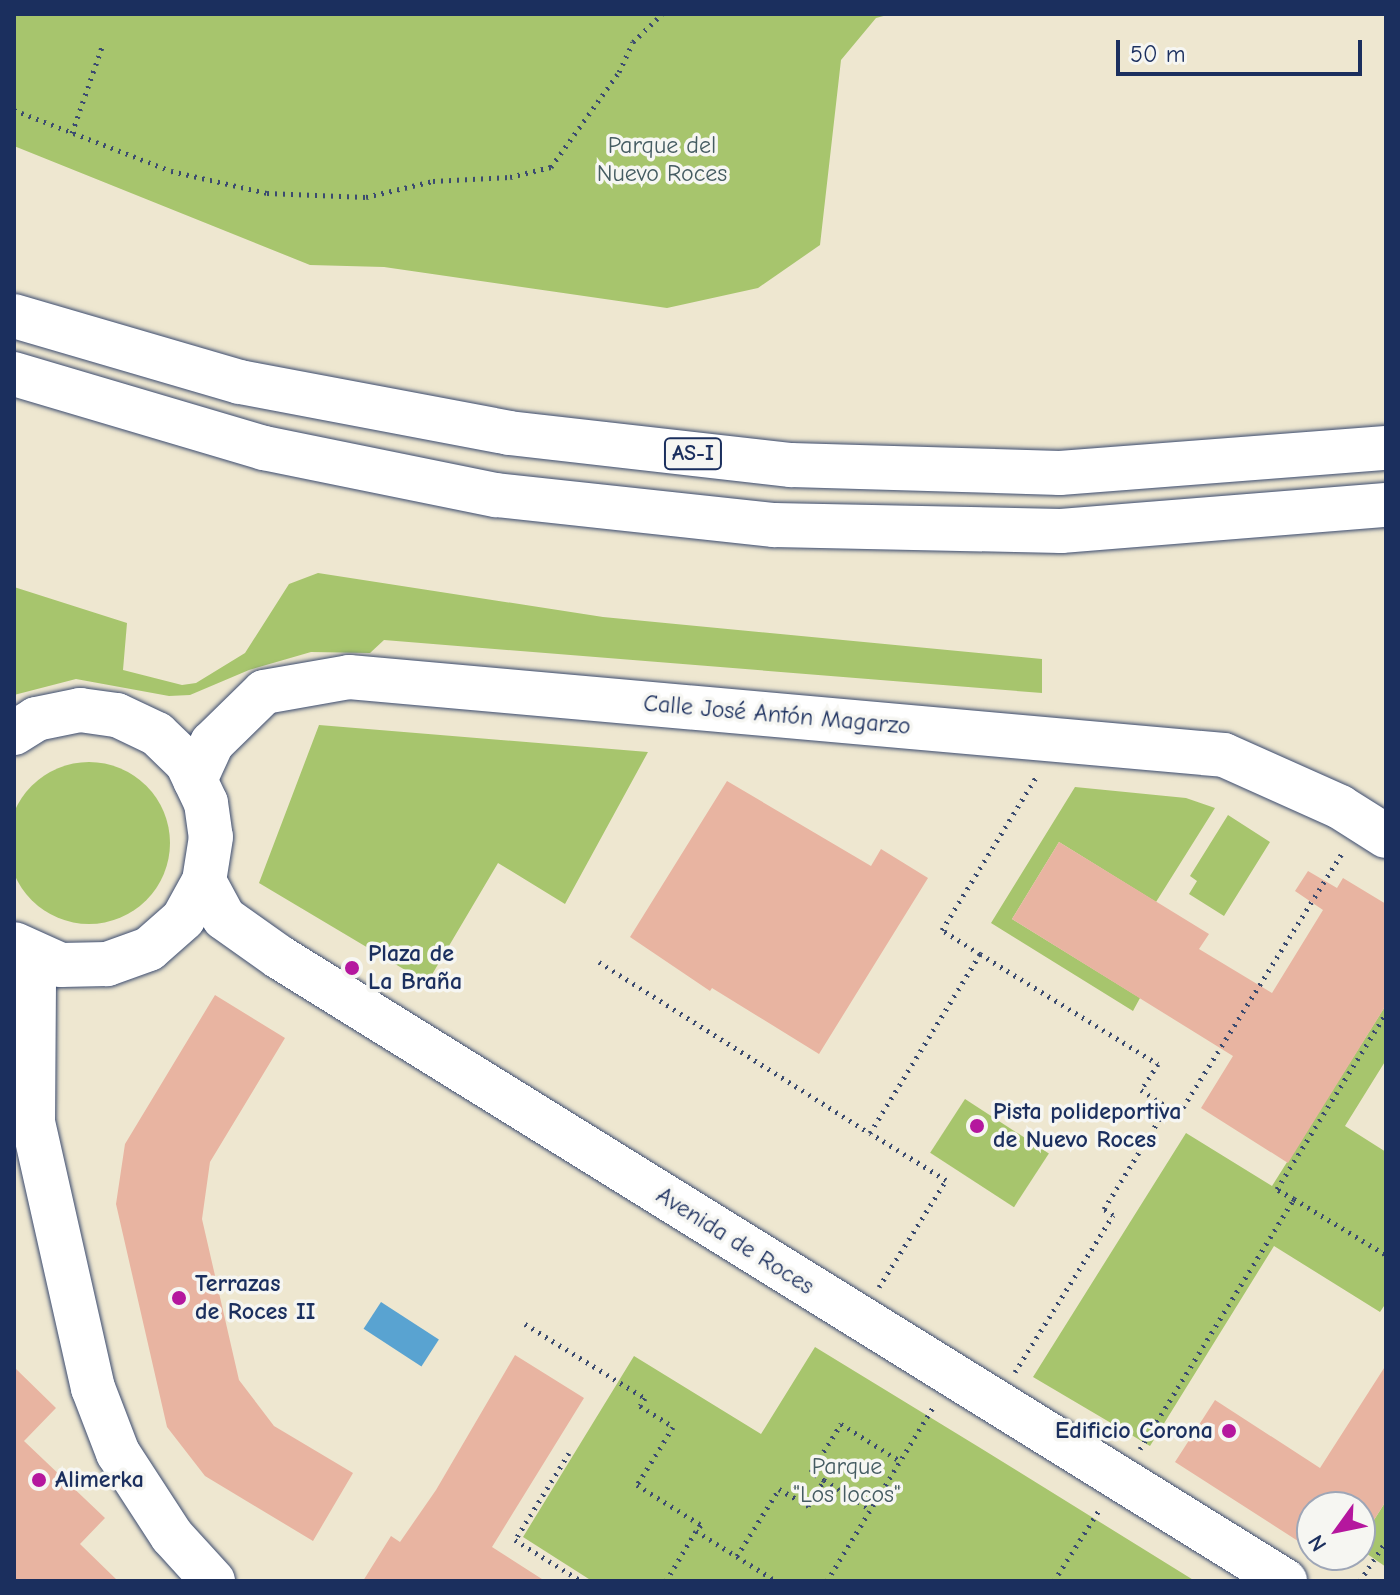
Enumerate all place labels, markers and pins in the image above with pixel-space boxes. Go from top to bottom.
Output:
place label: Plaza de La Braña [368,940,462,996]
marker: Plaza de La Braña [343,959,361,977]
place label: Pista polideportiva de Nuevo Roces [993,1098,1181,1154]
marker: Pista polideportiva de Nuevo Roces [968,1117,986,1135]
place label: Terrazas de Roces II [195,1270,316,1326]
marker: Terrazas de Roces II [170,1289,188,1307]
place label: Edificio Corona [1055,1417,1213,1445]
marker: Edificio Corona [1220,1422,1238,1440]
place label: Alimerka [55,1466,144,1494]
marker: Alimerka [30,1471,48,1489]

